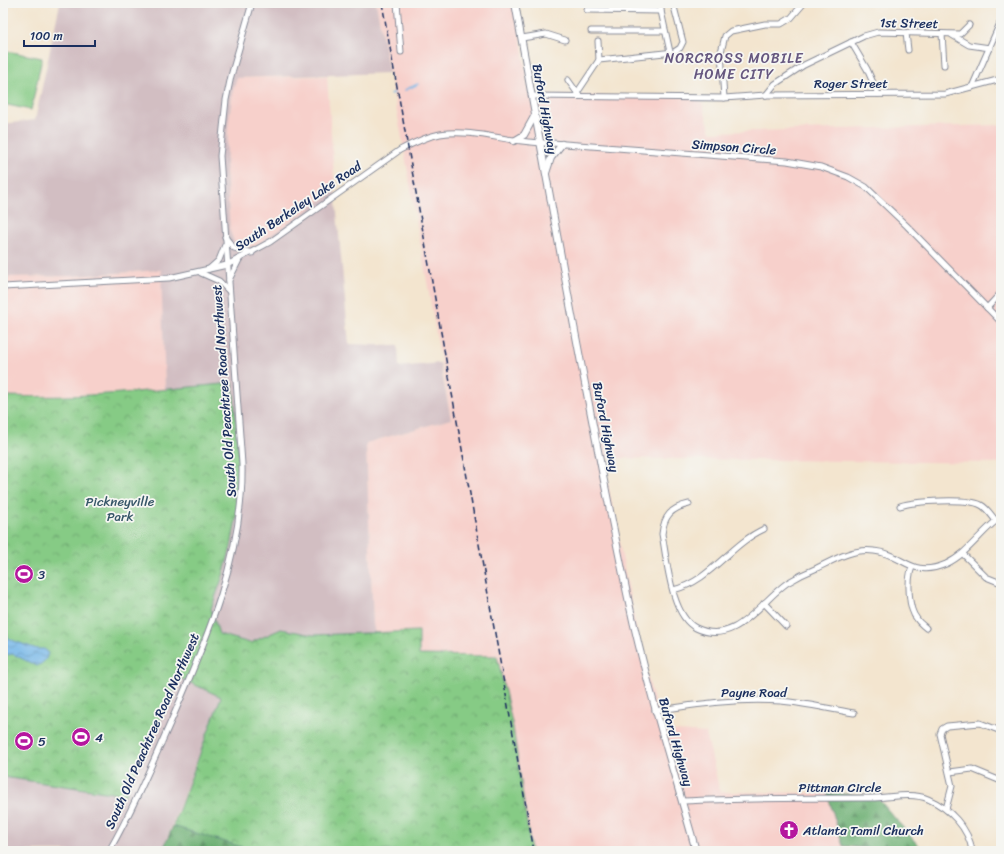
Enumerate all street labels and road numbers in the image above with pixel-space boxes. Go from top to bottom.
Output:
street label: 1st Street [880,11,939,35]
street label: Buford Highway [526,62,564,156]
street label: Roger Street [814,72,888,95]
street label: Simpson Circle [691,133,777,161]
street label: South Berkeley Lake Road [230,154,367,257]
street label: South Old Peachtree Road Northwest [205,284,243,498]
street label: Buford Highway [586,380,626,474]
street label: South Old Peachtree Road Northwest [98,629,206,833]
street label: Payne Road [721,681,788,704]
street label: Buford Highway [652,695,700,789]
street label: Pittman Circle [798,776,882,799]

